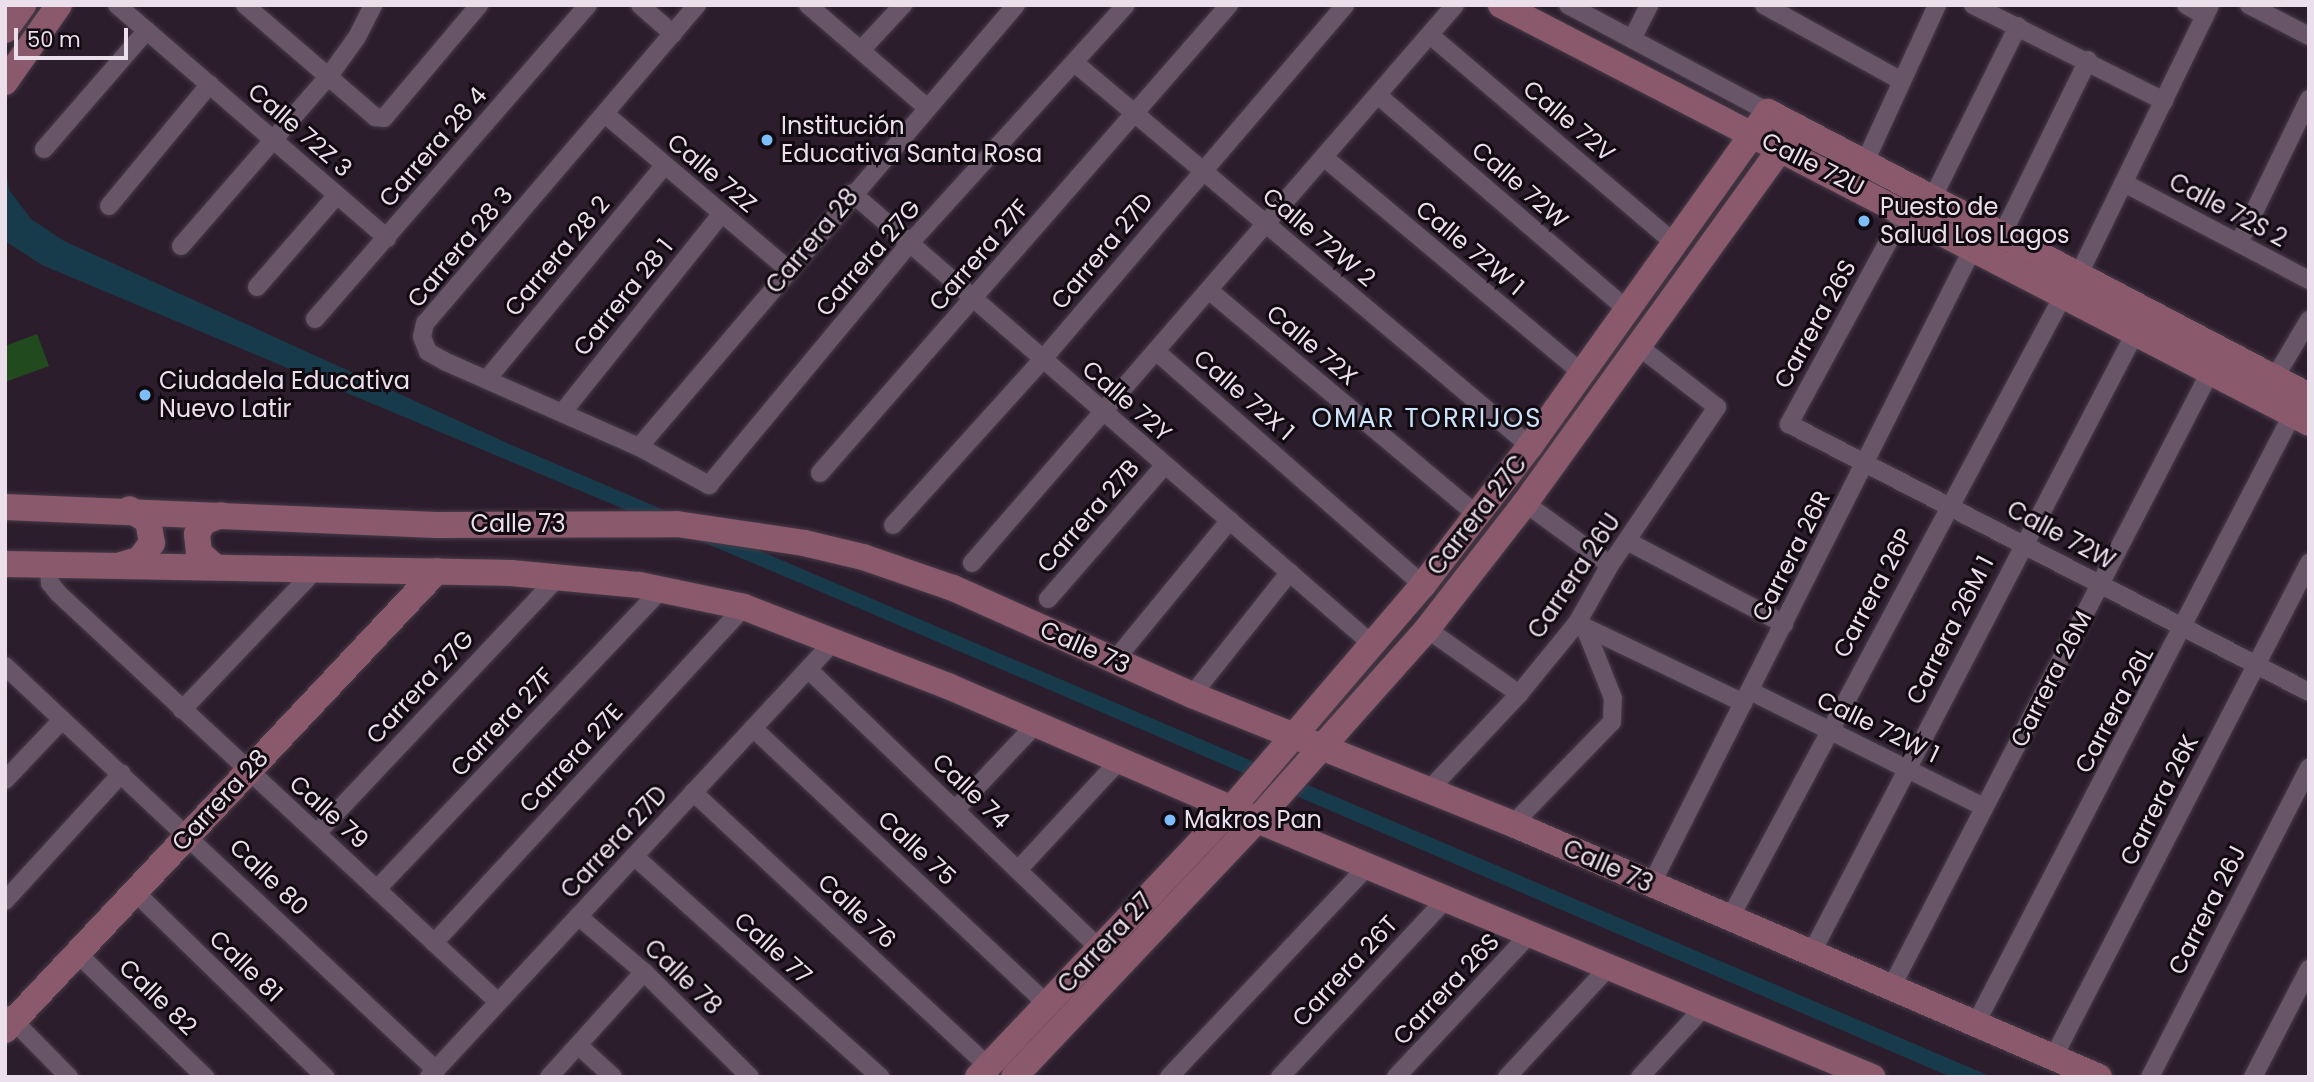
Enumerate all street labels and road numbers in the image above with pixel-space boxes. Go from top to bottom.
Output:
street label: Calle 72V [1517,74,1621,168]
street label: Calle 72Z 3 [242,77,358,183]
street label: Carrera 28 4 [373,81,493,213]
street label: Calle 72U [1757,126,1869,202]
street label: Calle 72Z [661,127,763,219]
street label: Calle 72W [1466,135,1574,235]
street label: Calle 72S 2 [2164,167,2292,253]
street label: Carrera 28 3 [401,181,519,313]
street label: Calle 72W 2 [1257,181,1381,293]
street label: Carrera 28 [760,183,864,299]
street label: Carrera 27D [1045,187,1159,315]
street label: Carrera 28 2 [498,190,616,322]
street label: Carrera 27F [923,193,1035,317]
street label: Carrera 27G [810,194,926,322]
street label: Calle 72W 1 [1410,194,1530,302]
street label: Carrera 28 1 [567,233,679,361]
street label: Carrera 26S [1768,255,1862,393]
street label: Calle 72X [1261,299,1363,391]
street label: Calle 72X 1 [1188,344,1300,446]
street label: Calle 72Y [1077,354,1177,448]
street label: Carrera 27C [1421,449,1533,581]
street label: Carrera 27B [1031,453,1145,579]
street label: Carrera 26R [1746,486,1836,626]
street label: Calle 72W [2002,495,2120,575]
street label: Carrera 26U [1522,508,1626,644]
street label: Calle 73 [470,510,566,538]
street label: Carrera 26P [1827,524,1919,662]
street label: Carrera 26M 1 [1900,551,2000,709]
street label: Carrera 26M [2004,606,2098,752]
street label: Calle 73 [1036,615,1134,679]
street label: Carrera 27G [360,624,480,750]
street label: Carrera 26L [2069,642,2159,778]
street label: Carrera 27F [444,662,560,782]
street label: Calle 72W 1 [1812,685,1944,769]
street label: Carrera 27E [513,698,629,818]
street label: Carrera 26K [2114,730,2204,870]
street label: Carrera 28 [166,743,274,857]
street label: Calle 74 [926,747,1016,835]
street label: Calle 79 [284,769,374,855]
street label: Carrera 27D [555,780,673,904]
street label: Calle 75 [872,805,962,891]
street label: Calle 80 [224,833,314,921]
street label: Calle 73 [1559,834,1657,898]
street label: Carrera 26J [2162,841,2252,979]
street label: Calle 76 [812,868,902,954]
street label: Carrera 27 [1051,887,1159,999]
street label: Calle 77 [728,906,818,990]
street label: Carrera 26T [1286,910,1404,1032]
street label: Calle 81 [203,924,289,1008]
street label: Carrera 26S [1387,927,1505,1051]
street label: Calle 78 [638,933,728,1021]
street label: Calle 82 [113,953,203,1041]

